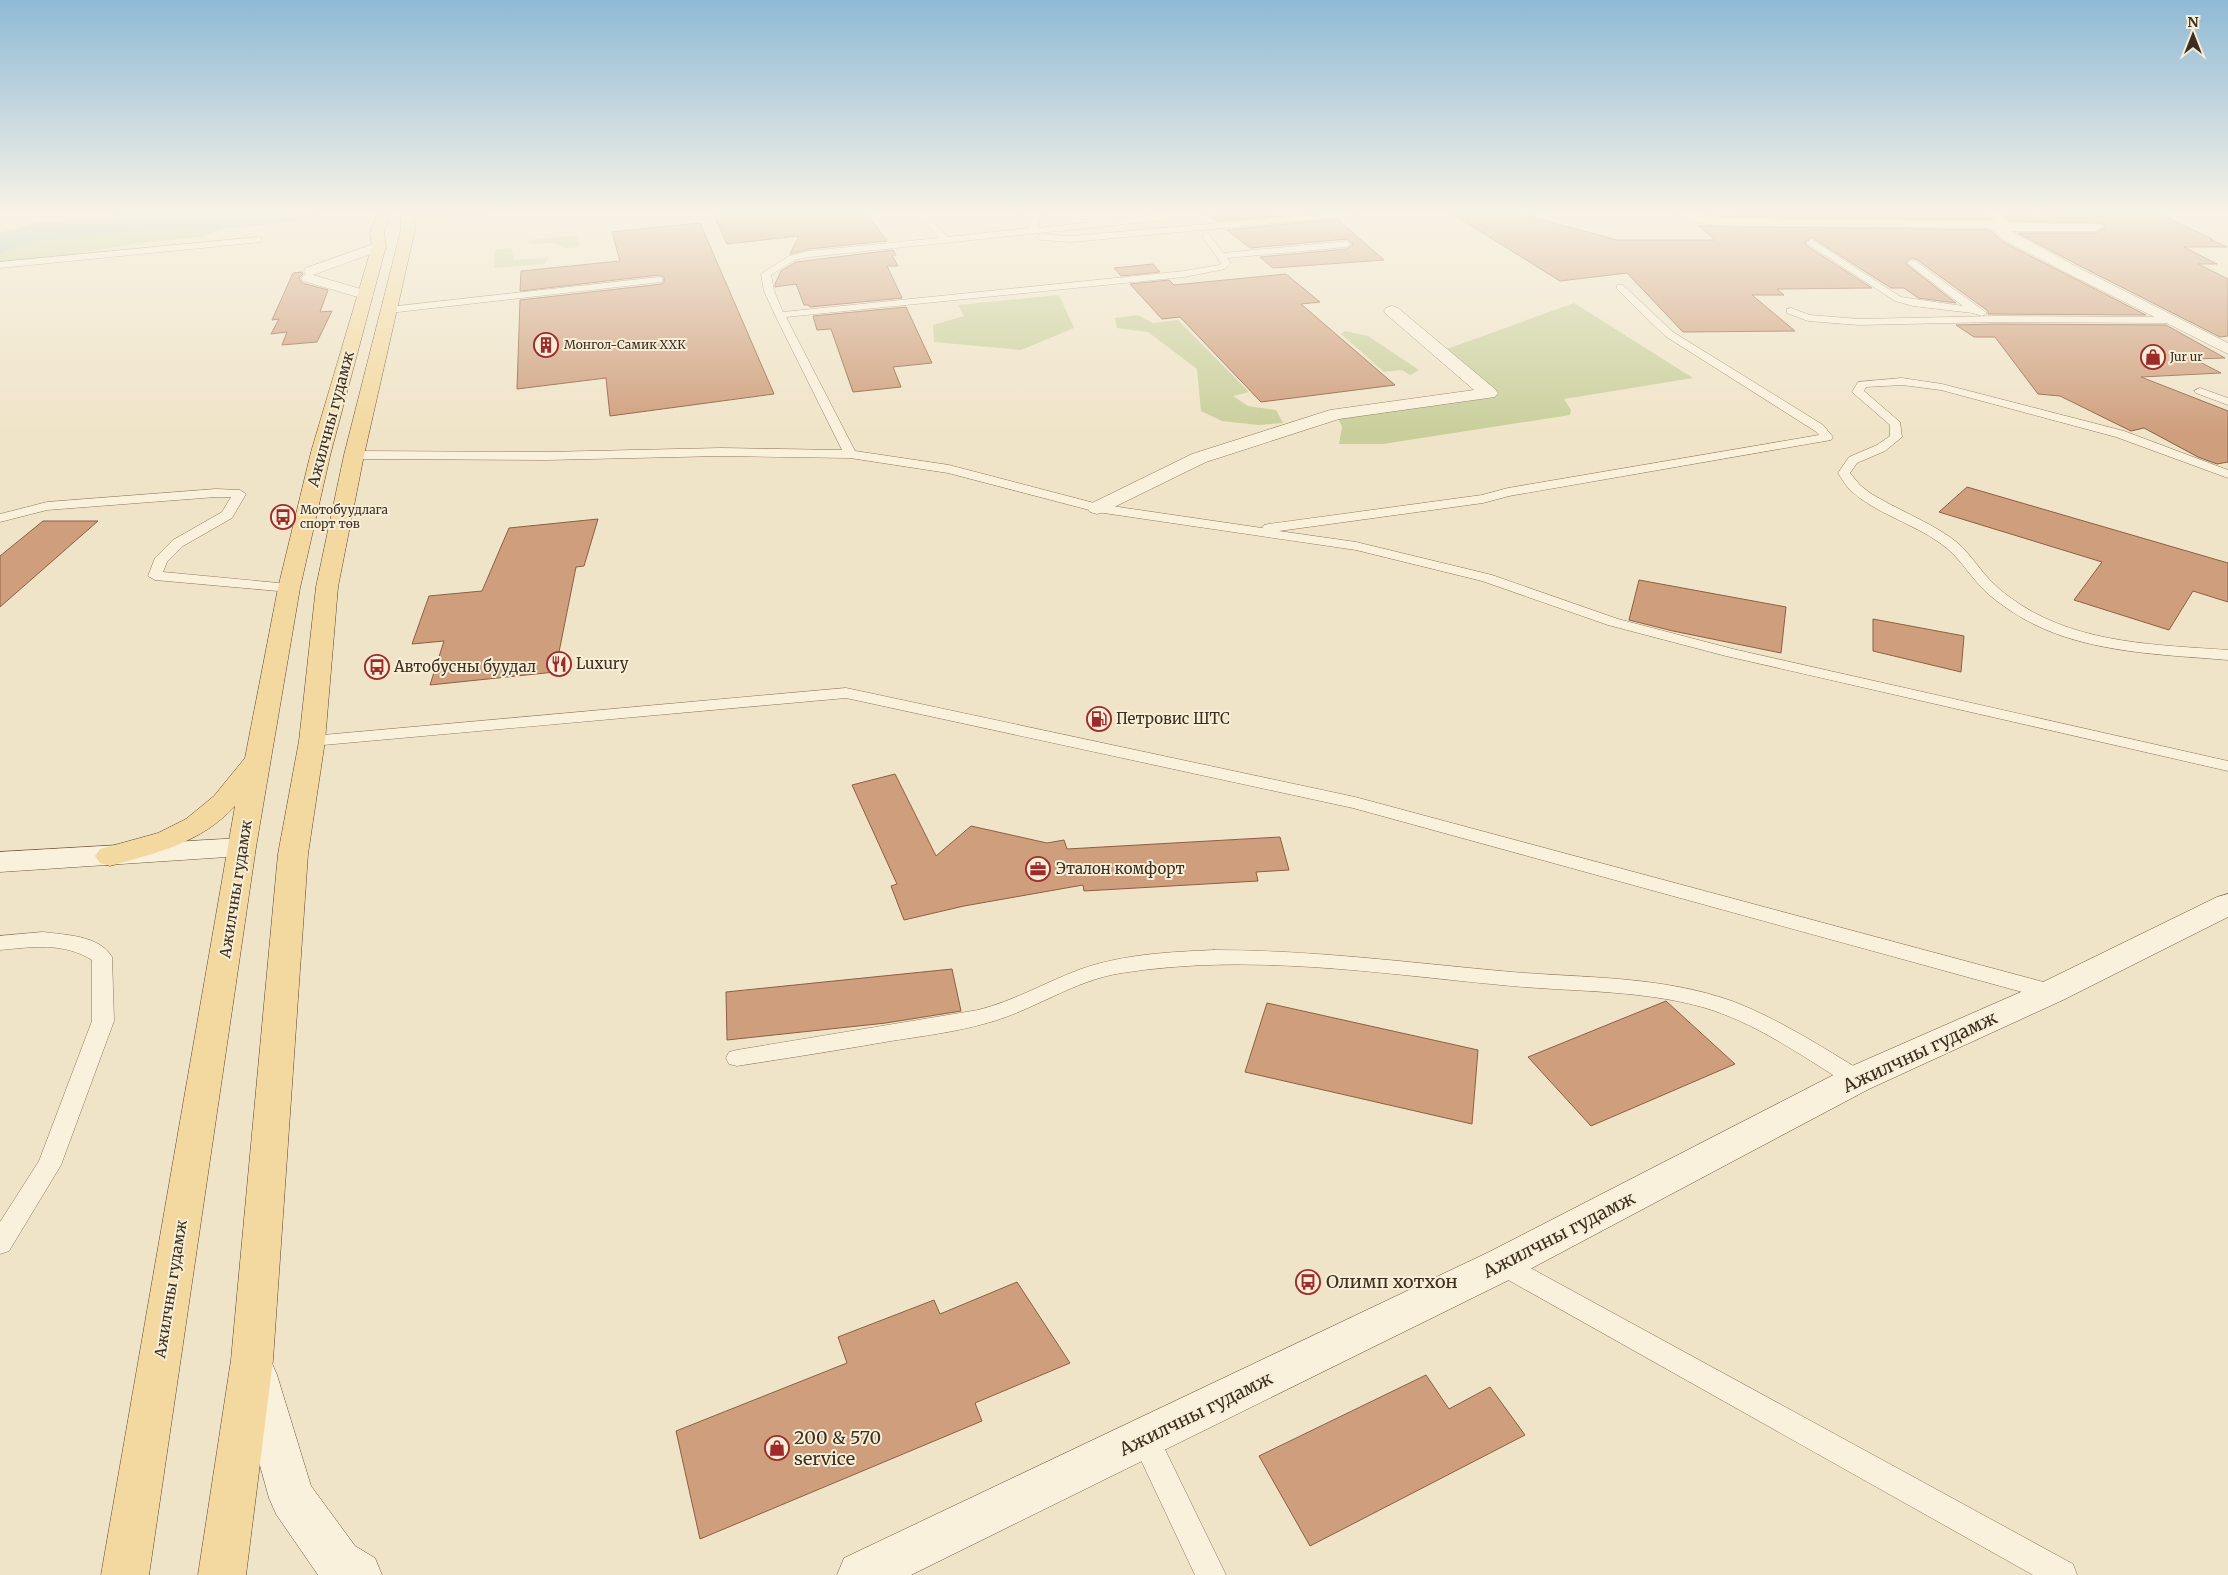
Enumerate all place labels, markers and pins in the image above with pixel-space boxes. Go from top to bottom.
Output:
building icon: Монгол-Самик ХХК [533,332,559,358]
place label: Монгол-Самик ХХК [564,337,686,352]
shop icon: Jur ur [2140,344,2166,370]
place label: Jur ur [2169,349,2203,364]
place label: Мотобуудлага спорт төв [300,502,389,531]
bus stop icon: Мотобуудлага спорт төв [270,504,296,530]
restaurant icon: Luxury [546,651,572,677]
bus stop icon: Автобусны буудал [364,654,390,680]
place label: Luxury [576,654,629,673]
place label: Автобусны буудал [393,657,536,676]
fuel station icon: Петровис ШТС [1086,706,1112,732]
place label: Петровис ШТС [1116,709,1230,728]
office icon: Эталон комфорт [1025,856,1051,882]
place label: Эталон комфорт [1056,859,1185,878]
bus stop icon: Олимп хотхон [1295,1269,1321,1295]
place label: Олимп хотхон [1326,1270,1458,1293]
place label: 200 & 570 service [794,1426,881,1470]
shop icon: 200 & 570 service [764,1435,790,1461]

